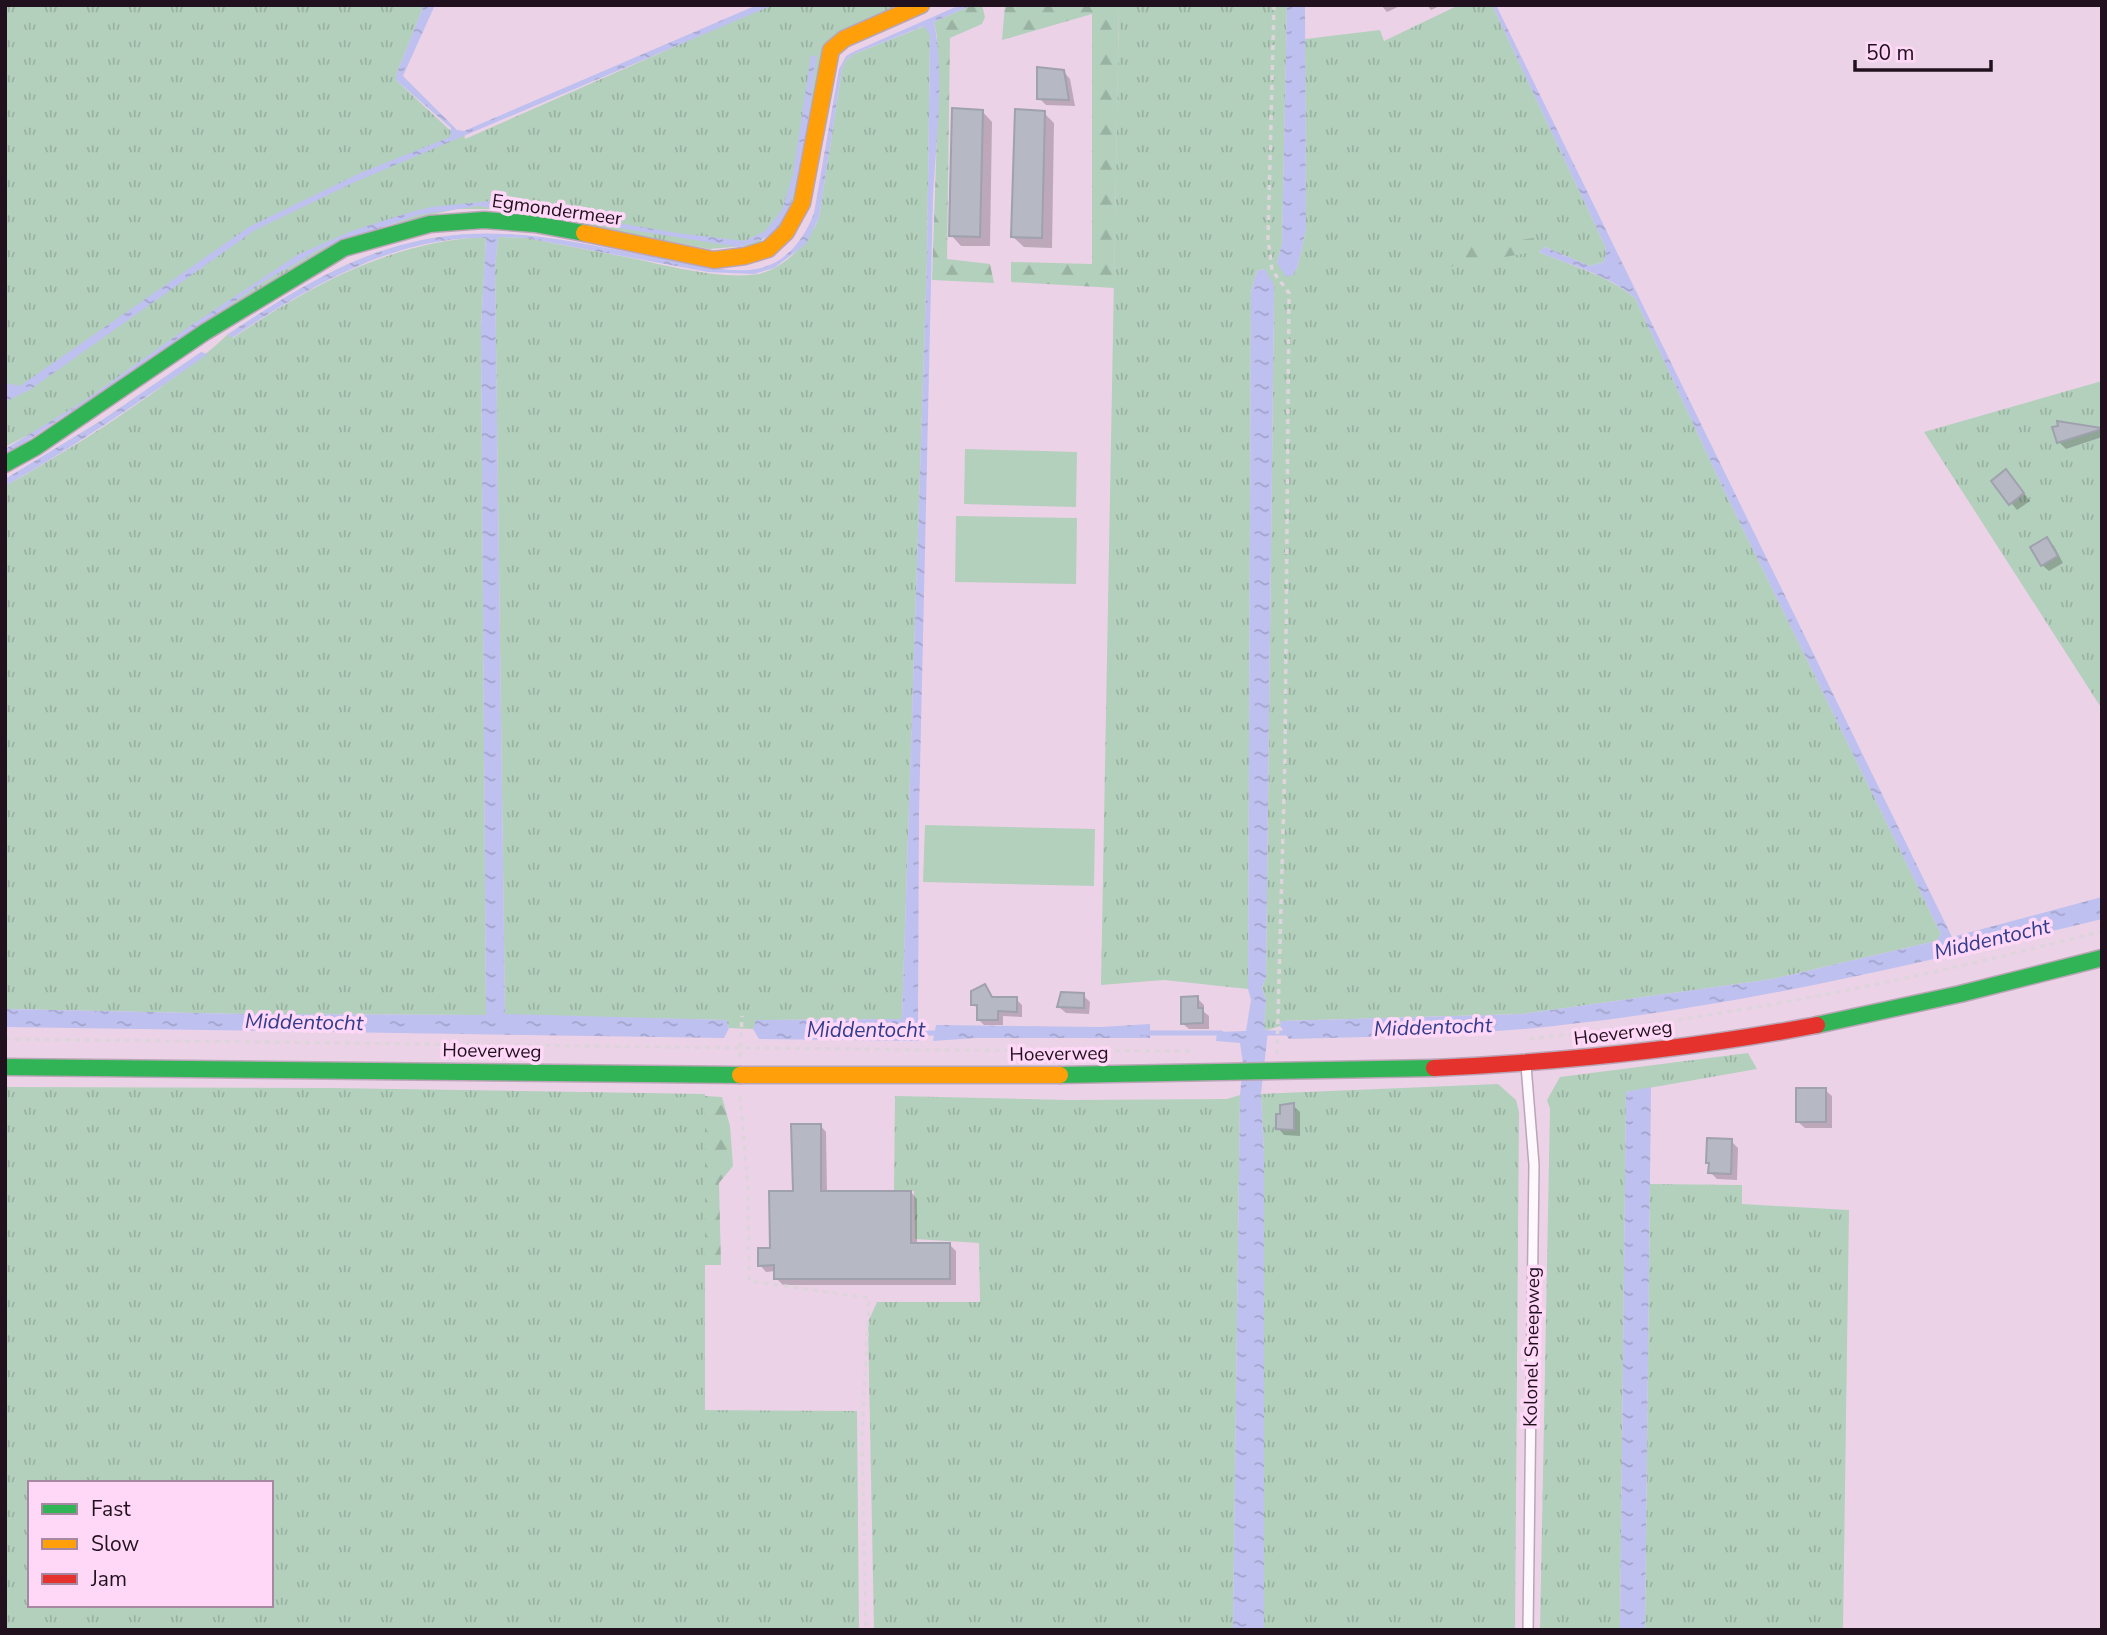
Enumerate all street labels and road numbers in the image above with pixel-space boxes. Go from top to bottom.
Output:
street label: Egmondermeer [490,188,624,232]
street label: Hoeverweg [1572,1014,1674,1052]
street label: Hoeverweg [442,1037,542,1065]
street label: Hoeverweg [1009,1040,1109,1068]
street label: Kolonel Sneepweg [1518,1267,1546,1427]

